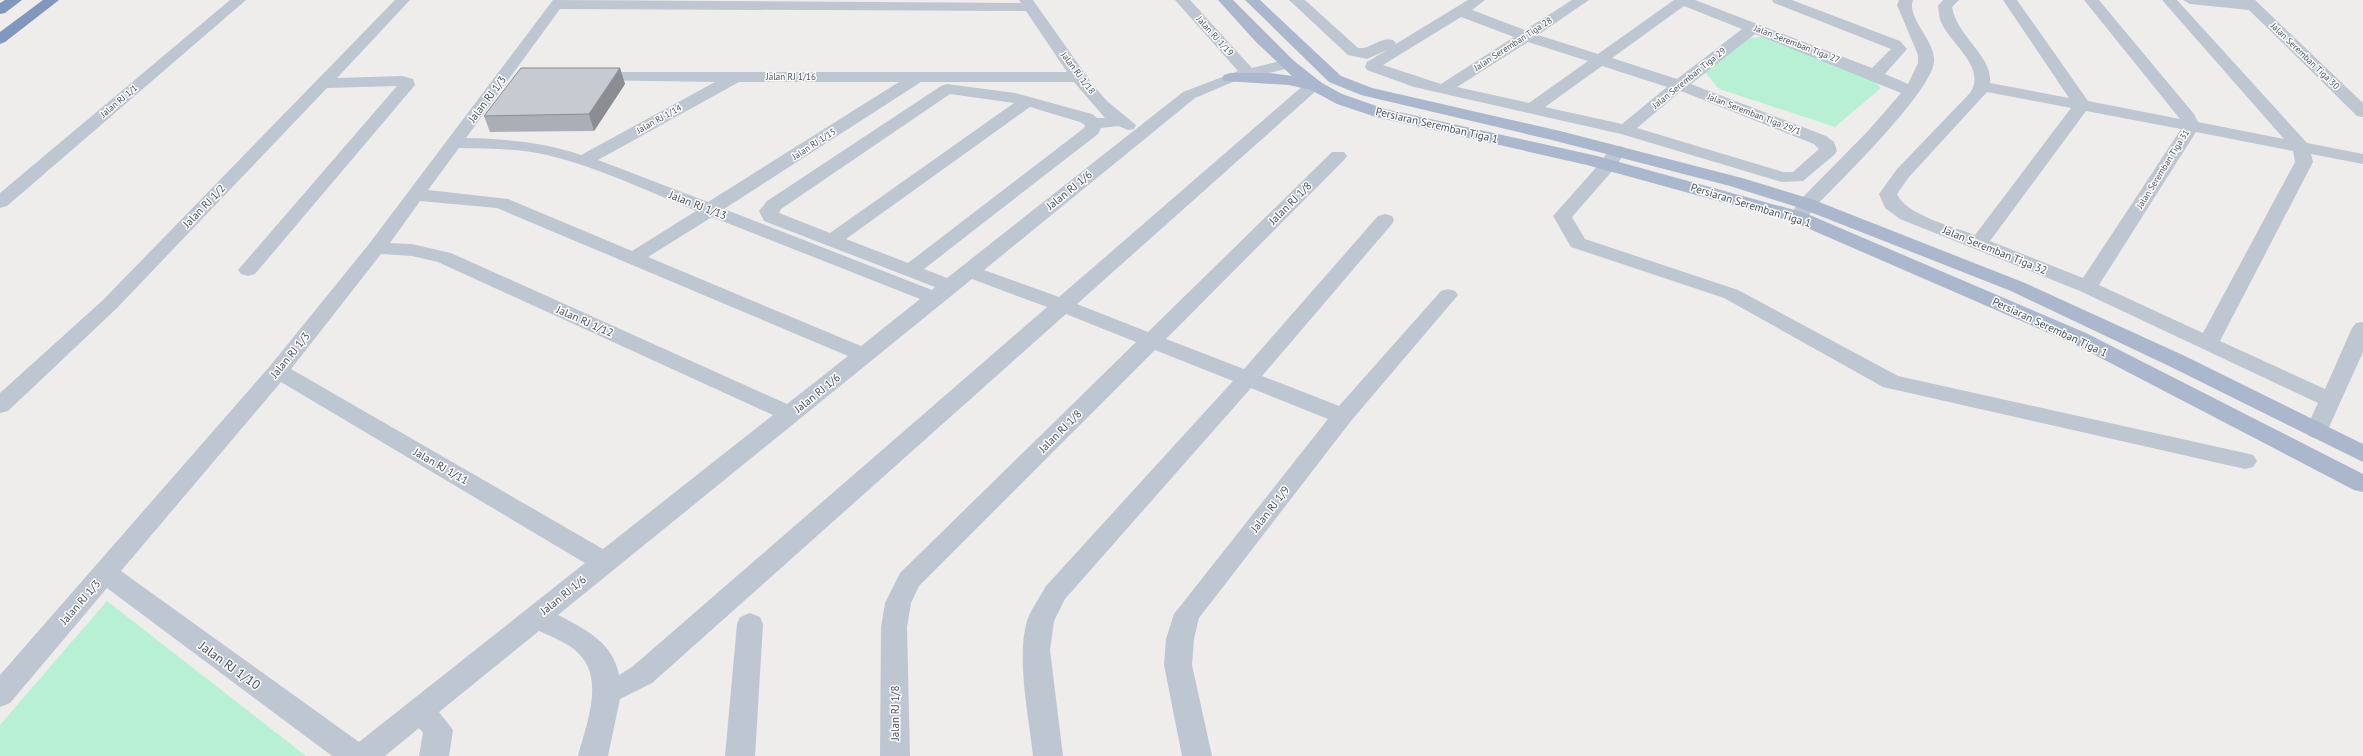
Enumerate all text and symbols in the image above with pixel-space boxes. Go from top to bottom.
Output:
street label: Jalan RJ 1/19 [1194,13,1236,58]
street label: Jalan Seremban Tiga 28 [1471,14,1554,74]
street label: Jalan Seremban Tiga 30 [2268,19,2342,91]
street label: Jalan Seremban Tiga 27 [1752,22,1842,65]
street label: Jalan Seremban Tiga 29 [1649,45,1728,111]
street label: Jalan RJ 1/18 [1058,49,1098,96]
street label: Jalan RJ 1/16 [765,71,816,82]
street label: Jalan RJ 1/3 [464,73,509,126]
street label: Jalan RJ 1/1 [97,82,139,120]
street label: Jalan Seremban Tiga 29/1 [1705,90,1803,136]
street label: Jalan RJ 1/14 [633,102,683,136]
street label: Persiaran Seremban Tiga 1 [1374,104,1500,146]
street label: Jalan RJ 1/15 [789,125,838,162]
street label: Jalan Seremban Tiga 31 [2133,127,2191,211]
street label: Jalan RJ 1/6 [1043,167,1095,213]
street label: Jalan RJ 1/8 [1265,179,1314,228]
street label: Persiaran Seremban Tiga 1 [1689,180,1813,230]
street label: Jalan RJ 1/2 [179,181,228,231]
street label: Jalan RJ 1/13 [666,187,729,222]
street label: Jalan Seremban Tiga 32 [1940,222,2049,277]
street label: Persiaran Seremban Tiga 1 [1990,294,2110,360]
street label: Jalan RJ 1/12 [553,302,616,340]
street label: Jalan RJ 1/3 [267,329,313,381]
street label: Jalan RJ 1/6 [791,370,843,416]
street label: Jalan RJ 1/8 [1035,407,1084,456]
street label: Jalan RJ 1/11 [410,444,471,487]
street label: Jalan RJ 1/9 [1247,483,1292,536]
street label: Jalan RJ 1/6 [537,572,589,618]
street label: Jalan RJ 1/3 [56,577,103,628]
street label: Jalan RJ 1/10 [195,637,264,693]
street label: Jalan RJ 1/8 [888,686,902,741]

